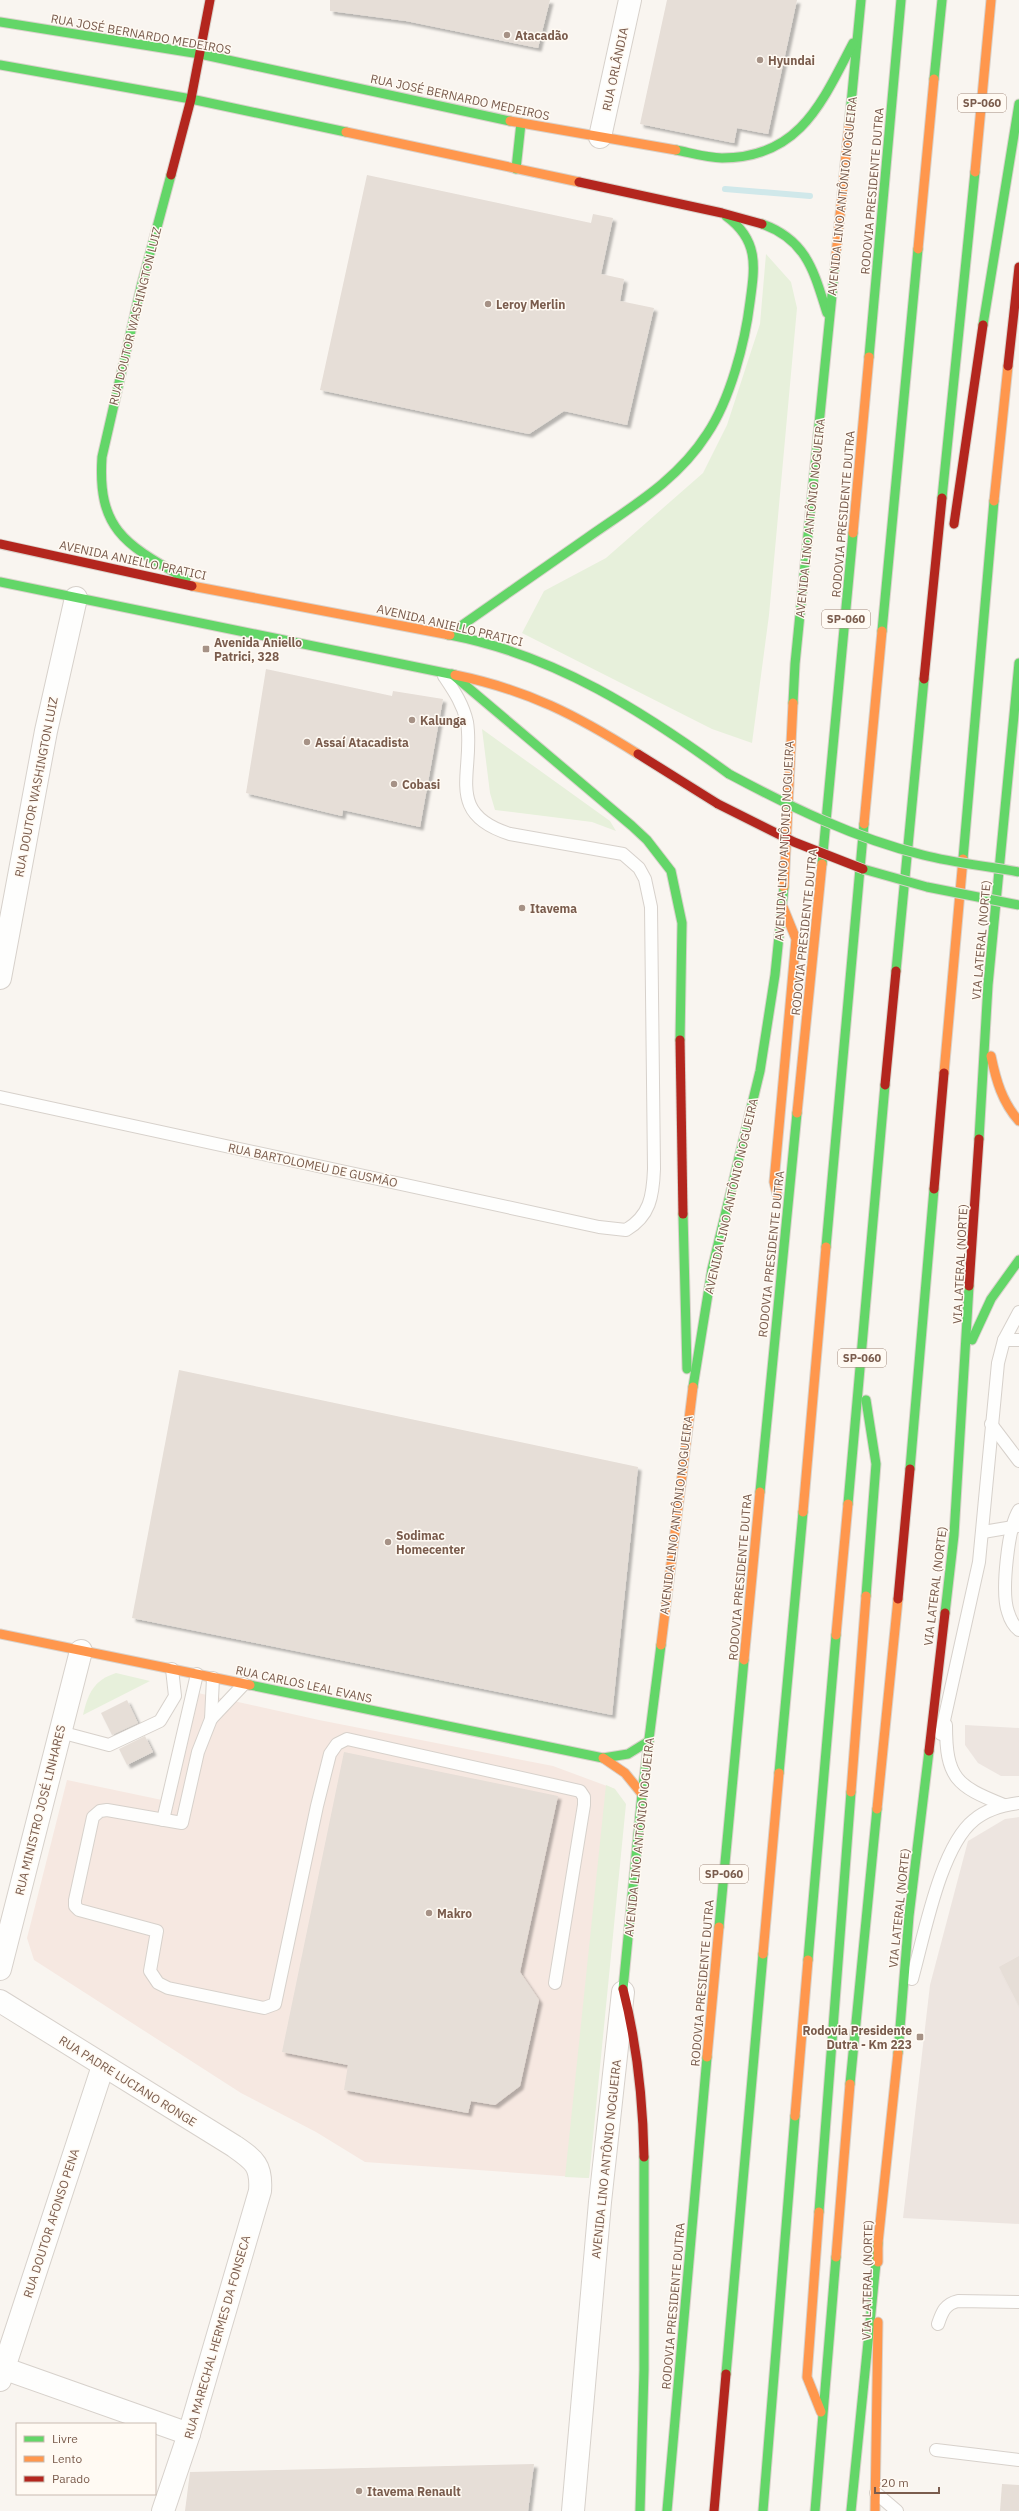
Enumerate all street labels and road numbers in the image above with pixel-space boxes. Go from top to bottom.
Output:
street label: RUA JOSÉ BERNARDO MEDEIROS [50,11,232,57]
street label: RUA ORLÂNDIA [599,25,631,112]
street label: RUA JOSÉ BERNARDO MEDEIROS [369,71,551,123]
road number: SP-060 [958,94,1006,112]
street label: AVENIDA LINO ANTÔNIO NOGUEIRA [824,95,860,296]
street label: RODOVIA PRESIDENTE DUTRA [857,107,887,275]
street label: RUA DOUTOR WASHINGTON LUIZ [106,225,164,407]
street label: AVENIDA LINO ANTÔNIO NOGUEIRA [792,417,828,618]
street label: RODOVIA PRESIDENTE DUTRA [828,430,858,598]
street label: AVENIDA ANIELLO PRATICI [58,537,208,583]
street label: AVENIDA ANIELLO PRATICI [375,601,525,649]
road number: SP-060 [822,610,870,628]
street label: RUA DOUTOR WASHINGTON LUIZ [11,696,61,878]
street label: AVENIDA LINO ANTÔNIO NOGUEIRA [771,740,797,941]
street label: RODOVIA PRESIDENTE DUTRA [788,848,820,1016]
street label: VIA LATERAL (NORTE) [968,880,994,1000]
street label: AVENIDA LINO ANTÔNIO NOGUEIRA [701,1096,761,1295]
street label: RUA BARTOLOMEU DE GUSMÃO [227,1140,399,1190]
street label: RODOVIA PRESIDENTE DUTRA [755,1170,787,1338]
street label: VIA LATERAL (NORTE) [949,1204,971,1324]
road number: SP-060 [838,1349,886,1367]
street label: AVENIDA LINO ANTÔNIO NOGUEIRA [656,1414,696,1615]
street label: RODOVIA PRESIDENTE DUTRA [725,1493,755,1661]
street label: VIA LATERAL (NORTE) [920,1525,950,1647]
street label: RUA CARLOS LEAL EVANS [234,1662,374,1706]
street label: RUA MINISTRO JOSÉ LINHARES [12,1723,68,1897]
street label: AVENIDA LINO ANTÔNIO NOGUEIRA [621,1736,657,1937]
street label: VIA LATERAL (NORTE) [885,1847,913,1969]
road number: SP-060 [700,1865,748,1883]
street label: RODOVIA PRESIDENTE DUTRA [687,1899,717,2067]
street label: RUA PADRE LUCIANO RONGE [56,2032,200,2130]
street label: AVENIDA LINO ANTÔNIO NOGUEIRA [588,2058,624,2259]
street label: RUA DOUTOR AFONSO PENA [20,2146,82,2300]
street label: VIA LATERAL (NORTE) [858,2220,876,2340]
street label: RODOVIA PRESIDENTE DUTRA [658,2222,688,2390]
street label: RUA MARECHAL HERMES DA FONSECA [181,2233,253,2441]

